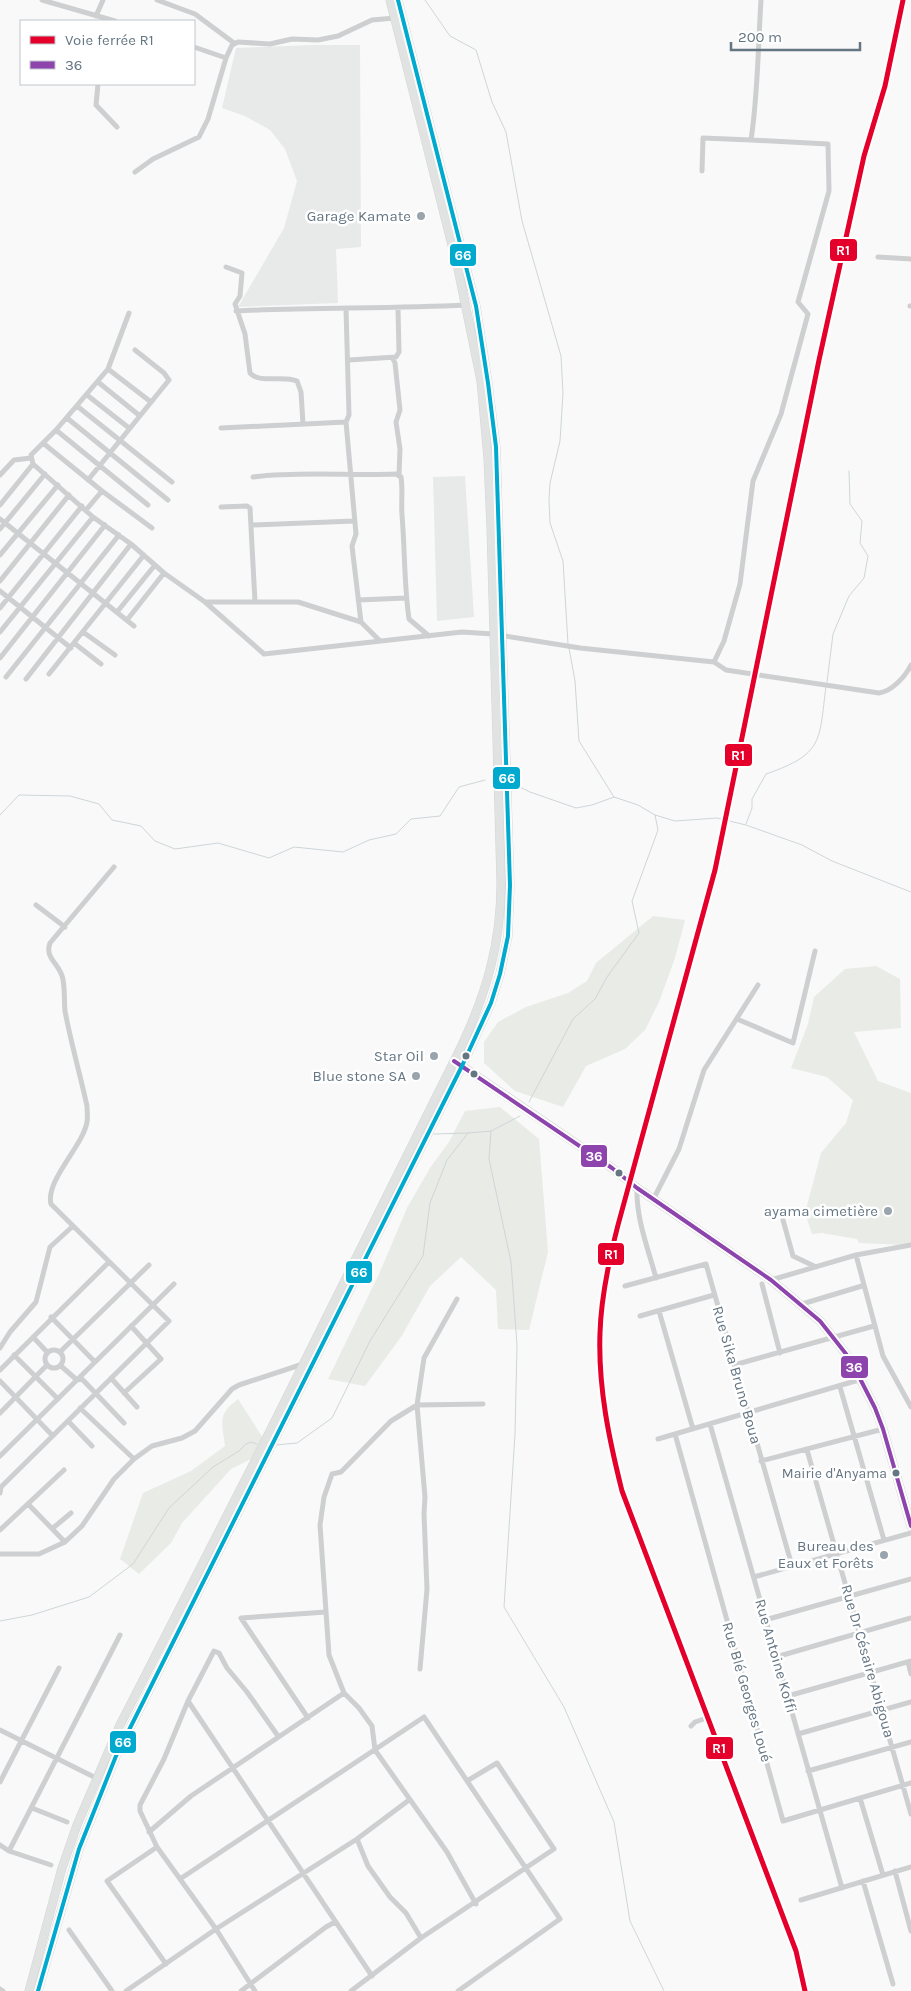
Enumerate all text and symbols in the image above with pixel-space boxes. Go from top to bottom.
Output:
legend [20,20,195,85]
scale bar [731,20,860,52]
text: 200 m [738,28,782,46]
text: Voie ferrée R1 [65,31,154,49]
text: 36 [65,56,82,74]
place label: Garage Kamate [307,207,411,225]
marker: Garage Kamate [415,210,427,222]
line badge: R1 [829,238,858,262]
text: R1 [836,242,850,259]
line badge: 66 [449,243,477,267]
text: 66 [455,247,472,264]
line badge: R1 [724,743,753,767]
text: R1 [731,747,745,764]
line badge: 66 [492,766,521,790]
text: 66 [499,770,516,787]
place label: Star Oil [374,1047,424,1065]
marker: Star Oil [428,1050,440,1062]
unlabelled marker [461,1051,471,1061]
place label: Blue stone SA [312,1067,406,1085]
unlabelled marker [469,1069,479,1079]
marker: Blue stone SA [410,1070,422,1082]
line badge: 36 [580,1144,608,1168]
text: 36 [585,1148,603,1165]
unlabelled marker [614,1168,624,1178]
place label: ayama cimetière [764,1202,878,1220]
marker: ayama cimetière [882,1205,894,1217]
line badge: R1 [597,1242,625,1266]
text: R1 [604,1246,618,1263]
line badge: 66 [345,1260,373,1284]
text: 66 [351,1264,368,1281]
street label: Rue Sika Bruno Boua [709,1304,765,1446]
line badge: 36 [840,1355,869,1379]
text: 36 [845,1359,863,1376]
place label: Mairie d'Anyama [782,1465,887,1482]
marker: Mairie d'Anyama [891,1468,901,1478]
place label: Bureau des Eaux et Forêts [778,1537,874,1572]
marker: Bureau des Eaux et Forêts [878,1549,890,1561]
street label: Rue Dr Césaire Abigoua [837,1582,899,1740]
street label: Rue Antoine Koffi [751,1597,801,1715]
street label: Rue Blé Georges Loué [718,1620,776,1764]
line badge: 66 [109,1730,137,1754]
text: 66 [115,1734,132,1751]
line badge: R1 [705,1736,734,1760]
text: R1 [712,1740,726,1757]

